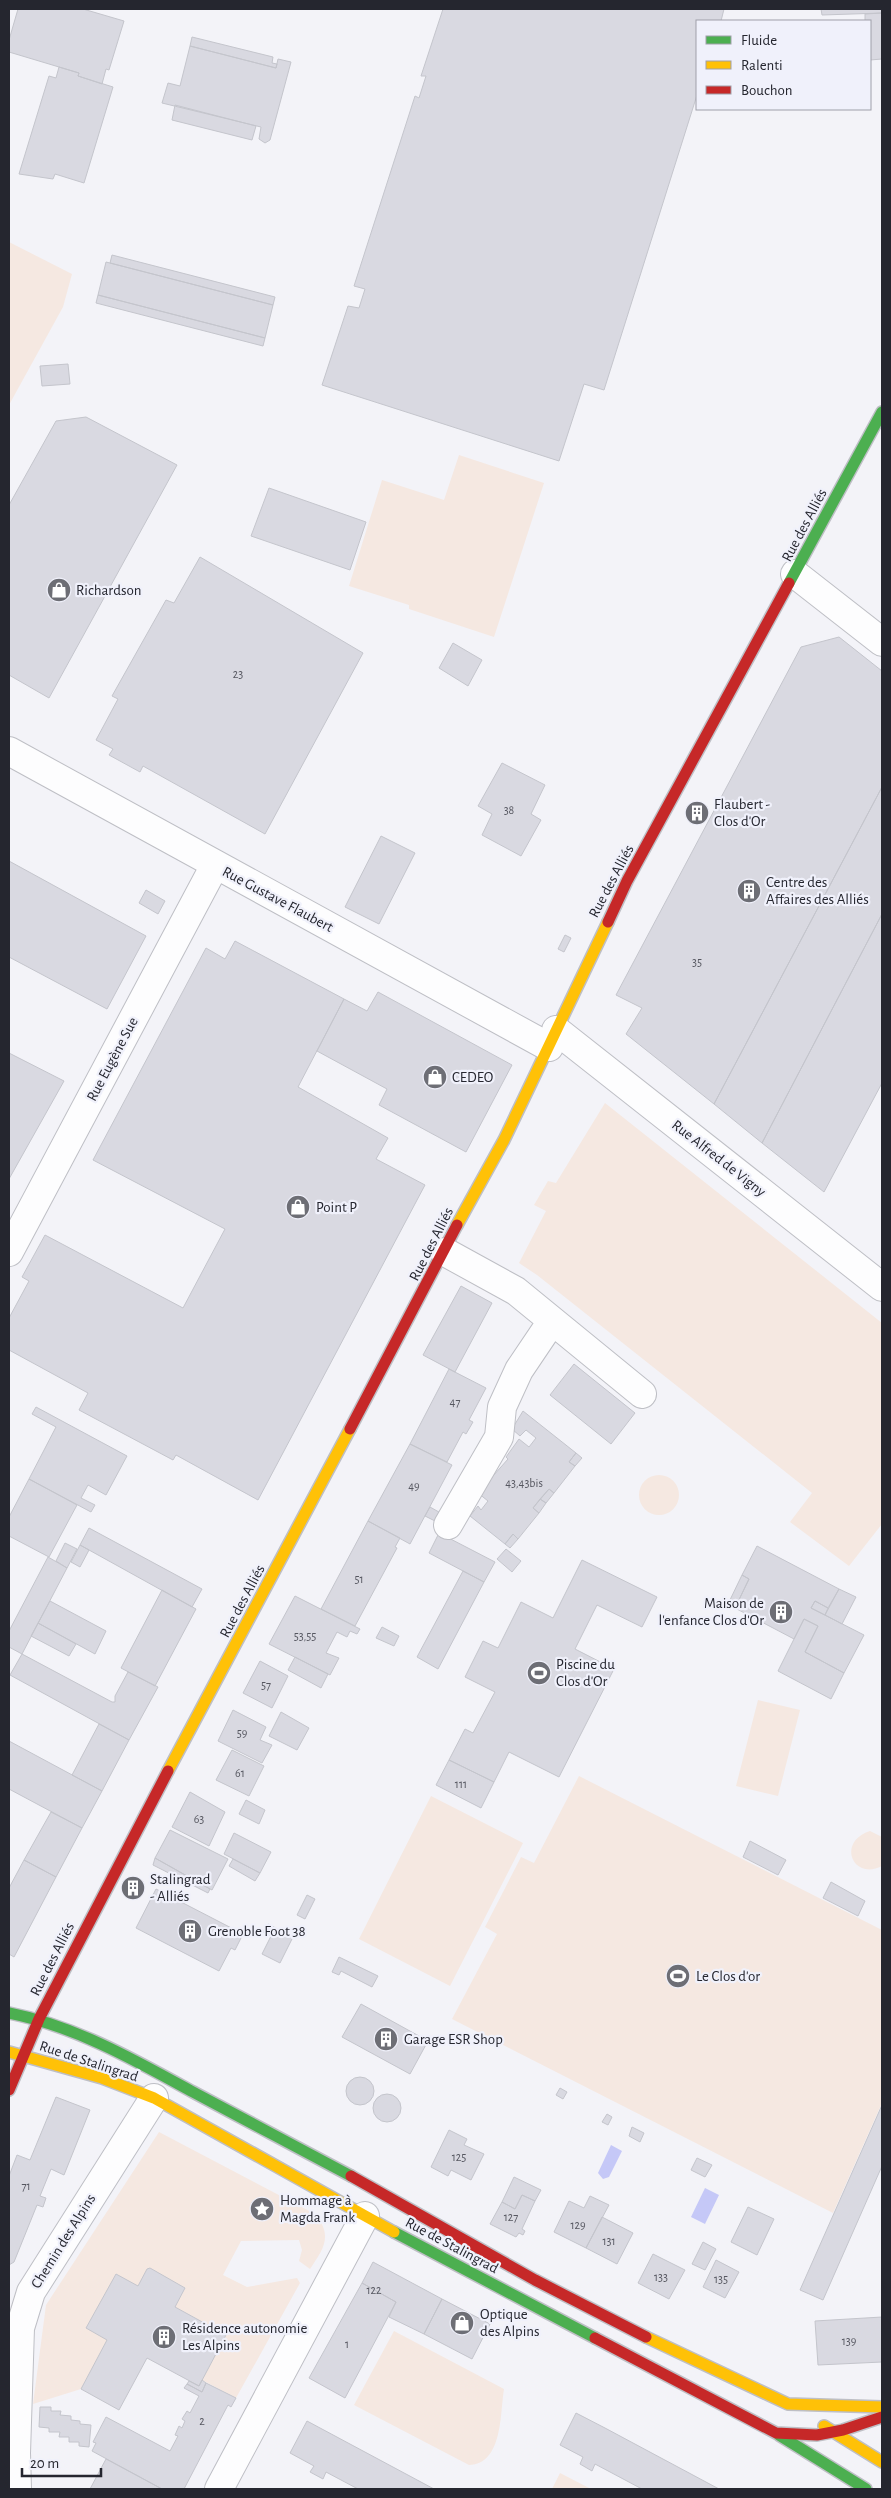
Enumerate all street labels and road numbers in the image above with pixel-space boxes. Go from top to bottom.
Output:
street label: Rue des Alliés [779,486,830,564]
street label: Rue des Alliés [586,842,637,920]
street label: Rue Gustave Flaubert [220,864,336,935]
street label: Rue Eugène Sue [84,1015,141,1104]
street label: Rue Alfred de Vigny [669,1117,769,1200]
street label: Rue des Alliés [407,1205,456,1283]
street label: Rue des Alliés [217,1562,268,1640]
street label: Rue des Alliés [28,1920,77,1998]
street label: Rue de Stalingrad [38,2038,140,2085]
street label: Chemin des Alpins [28,2191,98,2291]
street label: Rue de Stalingrad [403,2215,501,2276]

